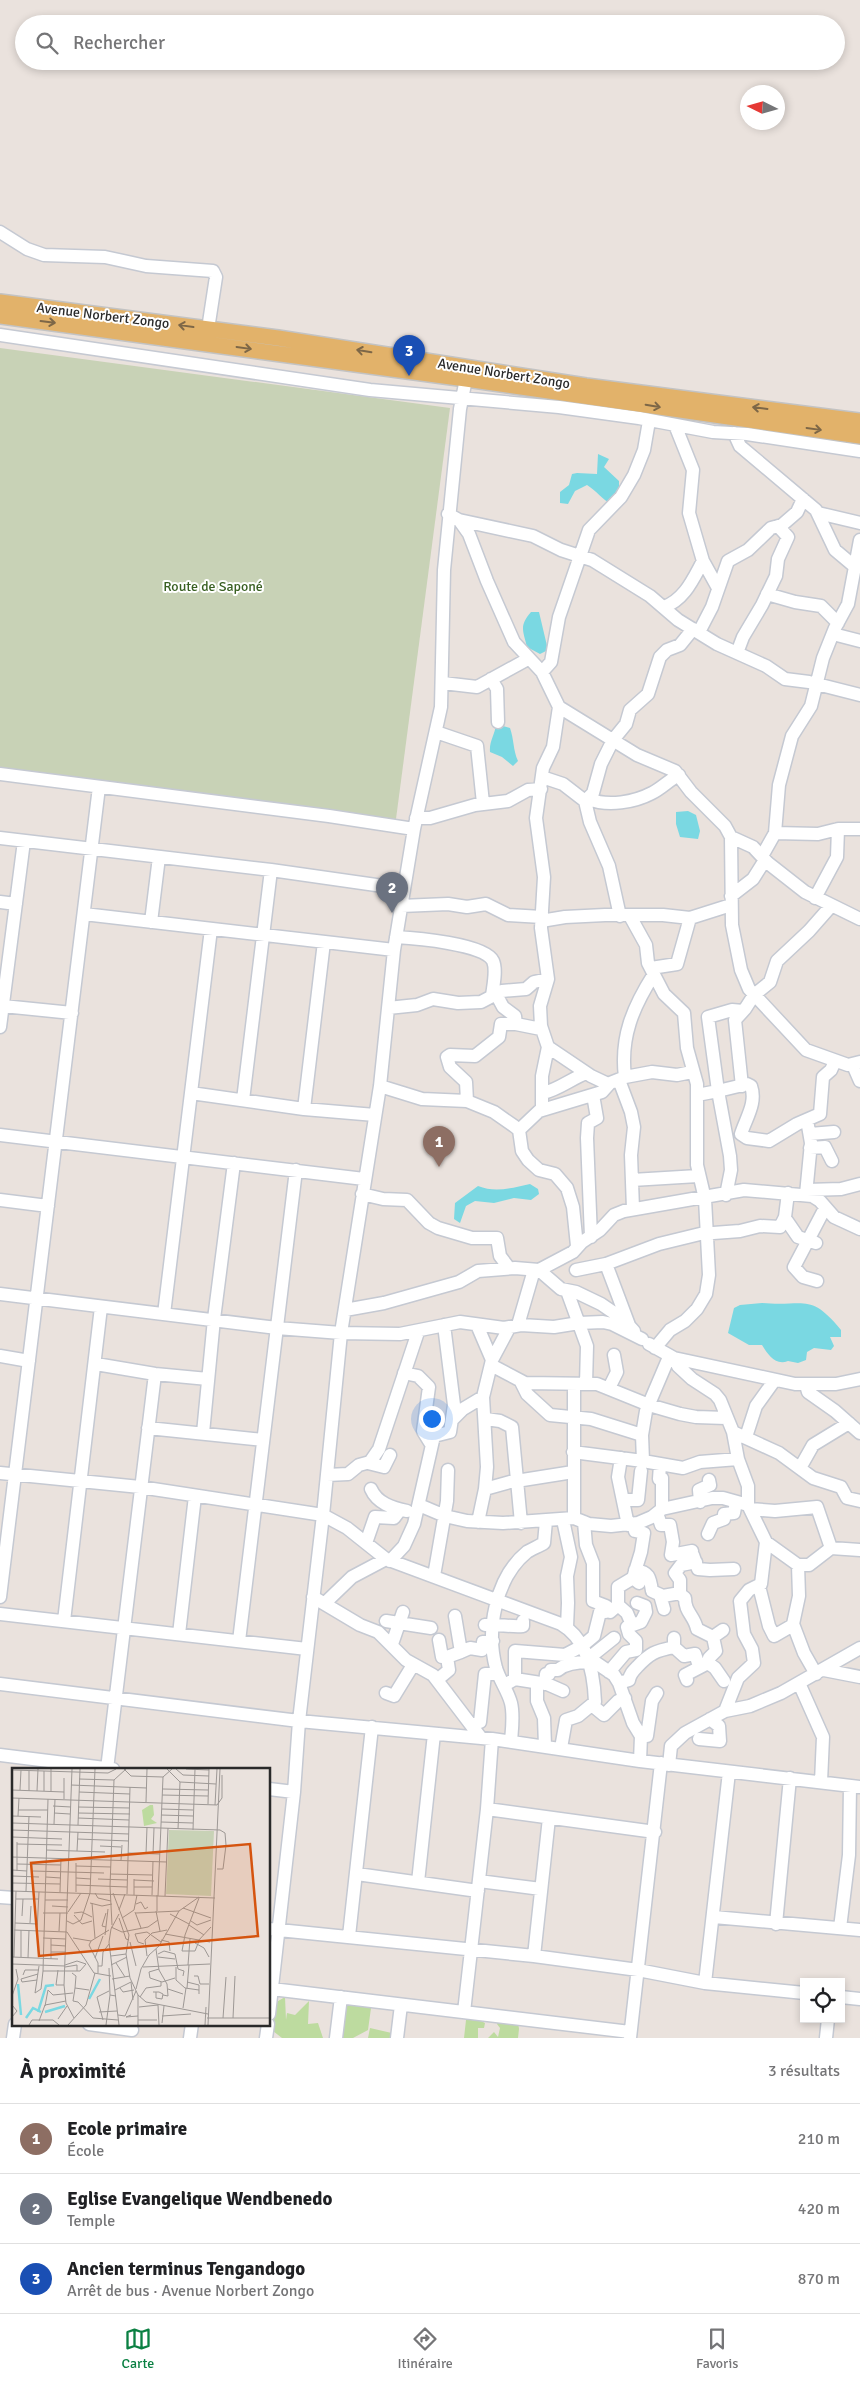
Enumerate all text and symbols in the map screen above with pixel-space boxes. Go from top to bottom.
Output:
search box [15,15,845,70]
icon: search [33,29,61,57]
text: Rechercher [73,31,165,55]
north arrow [740,85,785,130]
street label: Avenue Norbert Zongo [36,299,170,332]
one-way arrow [40,317,56,327]
one-way arrow [178,320,194,330]
pin: 3 [393,335,425,376]
one-way arrow [236,343,252,353]
one-way arrow [356,346,372,356]
street label: Avenue Norbert Zongo [437,355,571,392]
one-way arrow [645,402,661,412]
one-way arrow [752,403,768,413]
one-way arrow [805,424,821,434]
park label: Route de Saponé [163,578,263,595]
pin: 2 [376,872,408,913]
pin: 1 [423,1126,455,1167]
your location [419,1406,445,1432]
inset map [12,1768,270,2026]
map controls [800,1978,845,2023]
button: locate [800,1978,845,2023]
text: À proximité [20,2058,126,2084]
text: 3 résultats [768,2061,840,2081]
text: Ecole primaire [67,2117,187,2141]
text: 1 [32,2129,40,2149]
text: 210 m [798,2129,840,2149]
text: École [67,2141,104,2161]
text: Eglise Evangelique Wendbenedo [67,2187,332,2211]
text: 2 [32,2199,40,2219]
text: 420 m [798,2199,840,2219]
text: Temple [67,2211,115,2231]
text: Ancien terminus Tengandogo [67,2257,305,2281]
text: 3 [32,2269,40,2289]
text: 870 m [798,2269,840,2289]
text: Arrêt de bus · Avenue Norbert Zongo [67,2281,314,2301]
tab: Carte [122,2325,154,2372]
tab: Itinéraire [397,2325,453,2372]
tab: Favoris [696,2325,738,2372]

